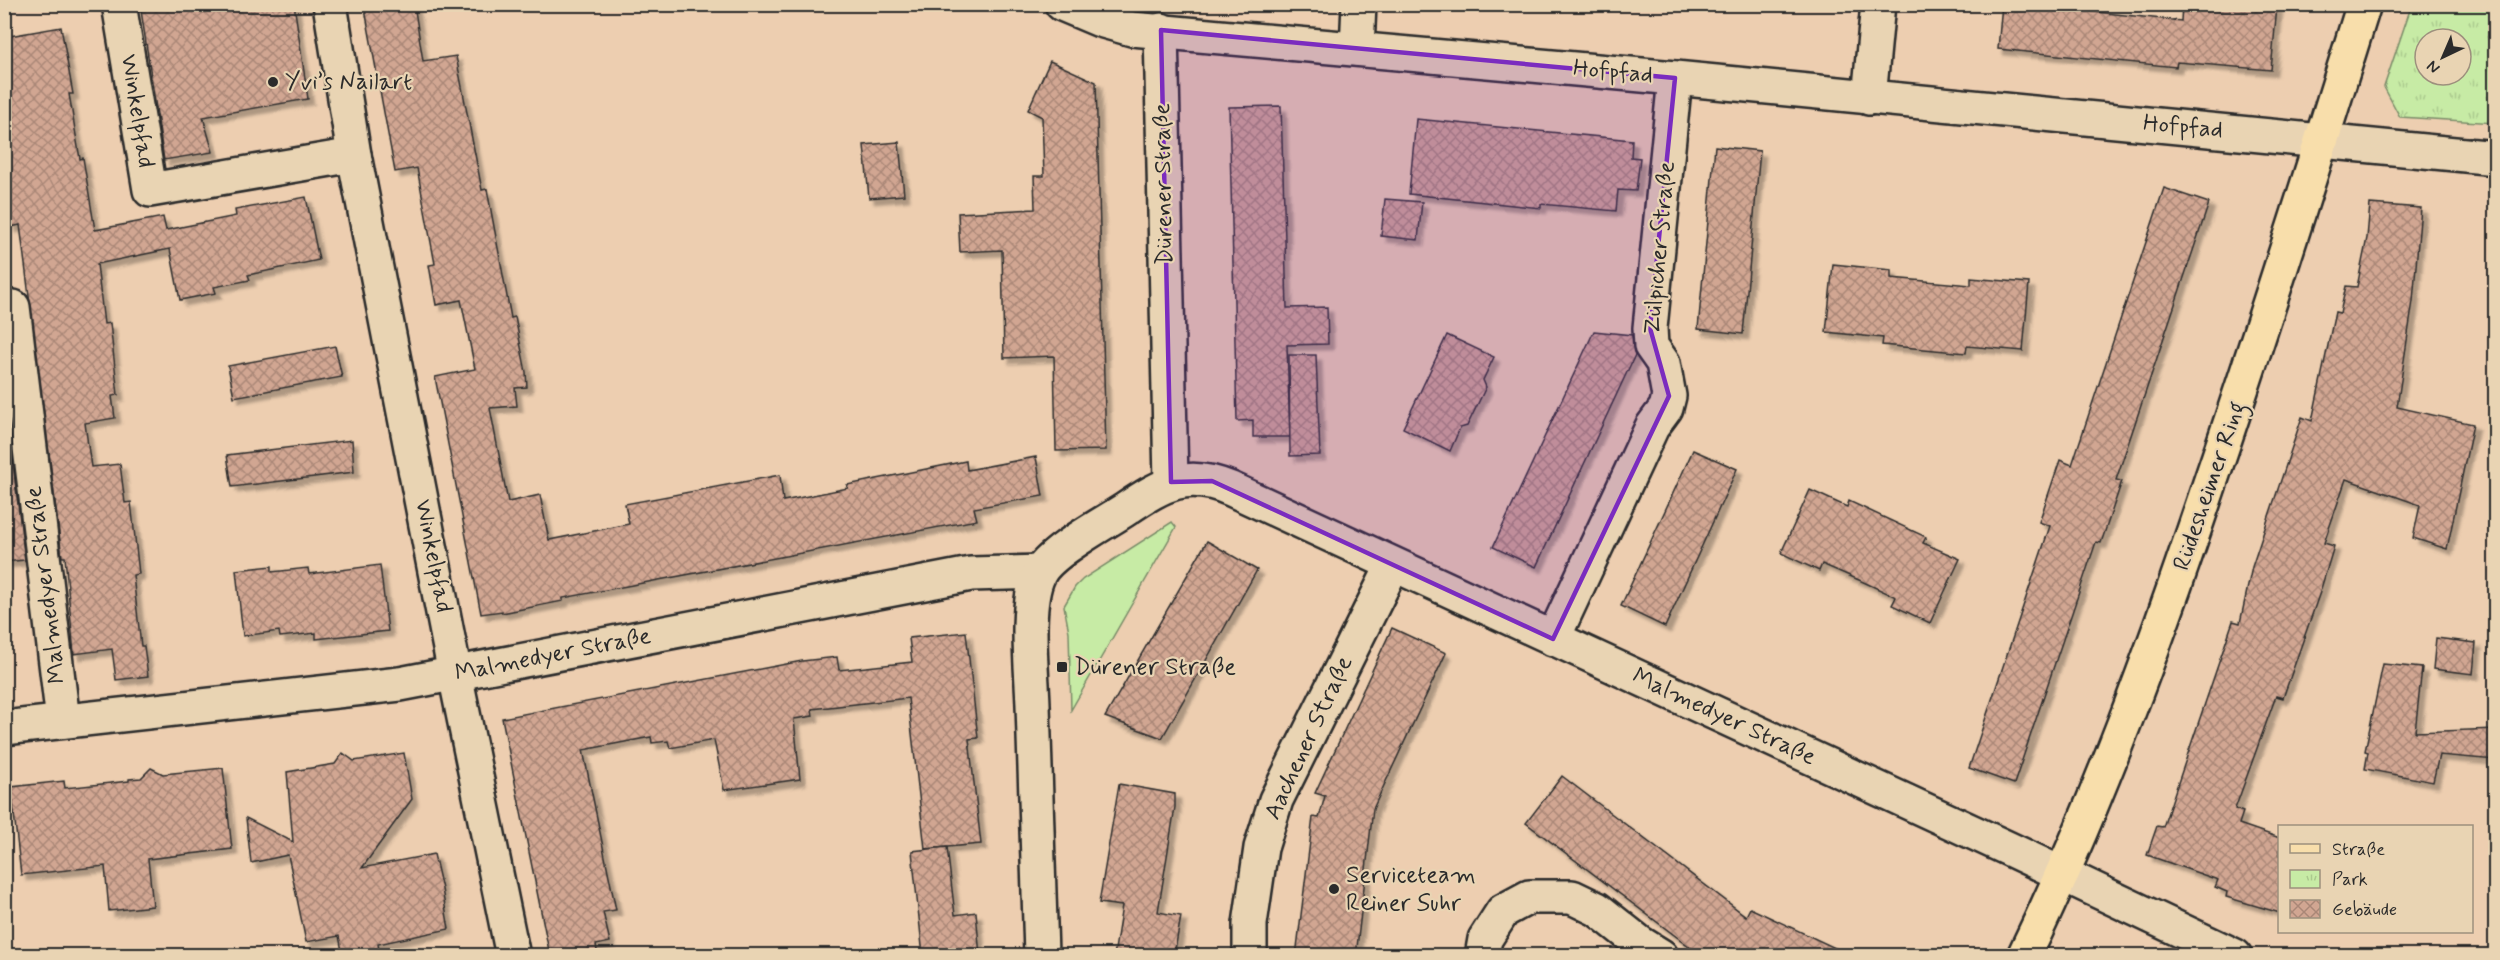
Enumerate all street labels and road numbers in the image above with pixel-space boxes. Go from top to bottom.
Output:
street label: Winkelpfad [113,52,161,170]
street label: Hofpfad [1572,53,1654,91]
street label: Dürener Straße [1147,103,1181,265]
street label: Hofpfad [2142,108,2224,146]
street label: Zülpicher Straße [1637,160,1683,336]
street label: Rüdesheimer Ring [2167,397,2256,576]
street label: Malmedyer Straße [18,484,74,686]
street label: Winkelpfad [407,497,459,615]
street label: Malmedyer Straße [452,621,654,689]
street label: Aachener Straße [1258,651,1361,825]
street label: Malmedyer Straße [1627,661,1821,773]

